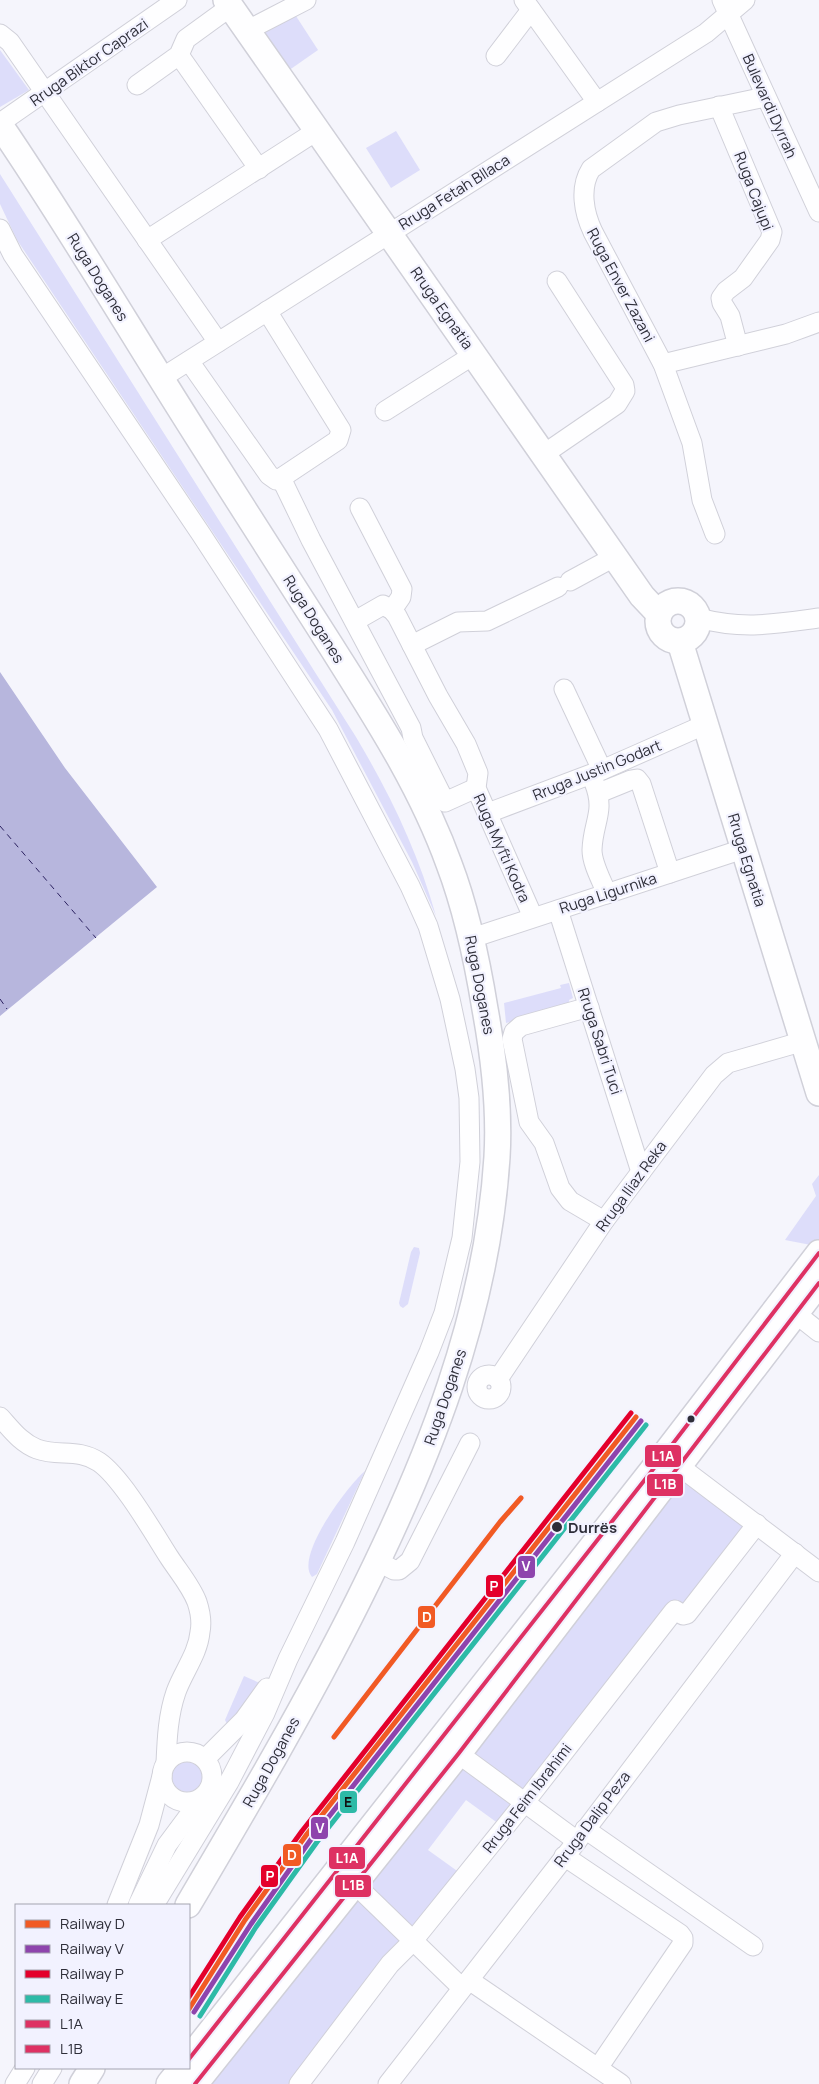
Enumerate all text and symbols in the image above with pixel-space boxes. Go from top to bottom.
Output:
street label: Rruga Biktor Caprazi [26,13,152,111]
street label: Bulevardi Dyrrah [738,51,802,161]
street label: Rruga Fetah Bllaca [394,149,514,235]
street label: Ruga Cajupi [729,149,779,233]
street label: Ruga Enver Zazani [582,224,660,346]
street label: Ruga Doganes [63,229,134,325]
street label: Rruga Egnatia [406,262,478,354]
street label: Ruga Doganes [279,571,350,667]
street label: Rruga Justin Godart [529,735,665,805]
street label: Ruga Myfti Kodra [469,790,535,906]
street label: Rruga Egnatia [723,811,771,909]
street label: Ruga Ligurnika [557,867,659,919]
street label: Ruga Doganes [460,934,500,1036]
street label: Rruga Sabri Tuci [573,985,627,1097]
street label: Rruga Iliaz Reka [591,1136,671,1236]
street label: Ruga Doganes [419,1346,471,1448]
unlabelled marker [686,1414,696,1424]
line badge: L1A [644,1444,682,1468]
text: L1A [652,1446,675,1465]
line badge: L1B [646,1473,684,1497]
text: L1B [654,1474,676,1493]
place label: Durrës [568,1517,617,1538]
marker: Durrës [550,1520,564,1534]
line badge: V [517,1555,536,1579]
text: V [522,1556,531,1575]
line badge: P [485,1574,504,1598]
text: P [490,1576,499,1595]
line badge: D [417,1605,436,1629]
text: D [422,1607,432,1626]
street label: Ruga Doganes [238,1713,305,1811]
street label: Rruga Feim Ibrahimi [478,1739,576,1857]
street label: Rruga Dalip Peza [549,1767,635,1871]
line badge: E [339,1790,358,1814]
text: E [344,1792,352,1811]
line badge: V [310,1816,329,1840]
text: V [316,1818,325,1837]
line badge: D [282,1843,302,1867]
text: D [287,1845,297,1864]
line badge: L1A [328,1846,366,1870]
text: L1A [336,1848,359,1867]
line badge: P [260,1864,279,1888]
text: P [266,1866,275,1885]
line badge: L1B [334,1874,372,1898]
text: L1B [342,1875,364,1894]
legend [15,1904,190,2069]
text: Railway D [60,1913,125,1934]
text: Railway V [60,1938,124,1959]
text: Railway P [60,1963,124,1984]
text: Railway E [60,1988,123,2009]
text: L1A [60,2013,84,2034]
text: L1B [60,2038,83,2059]

